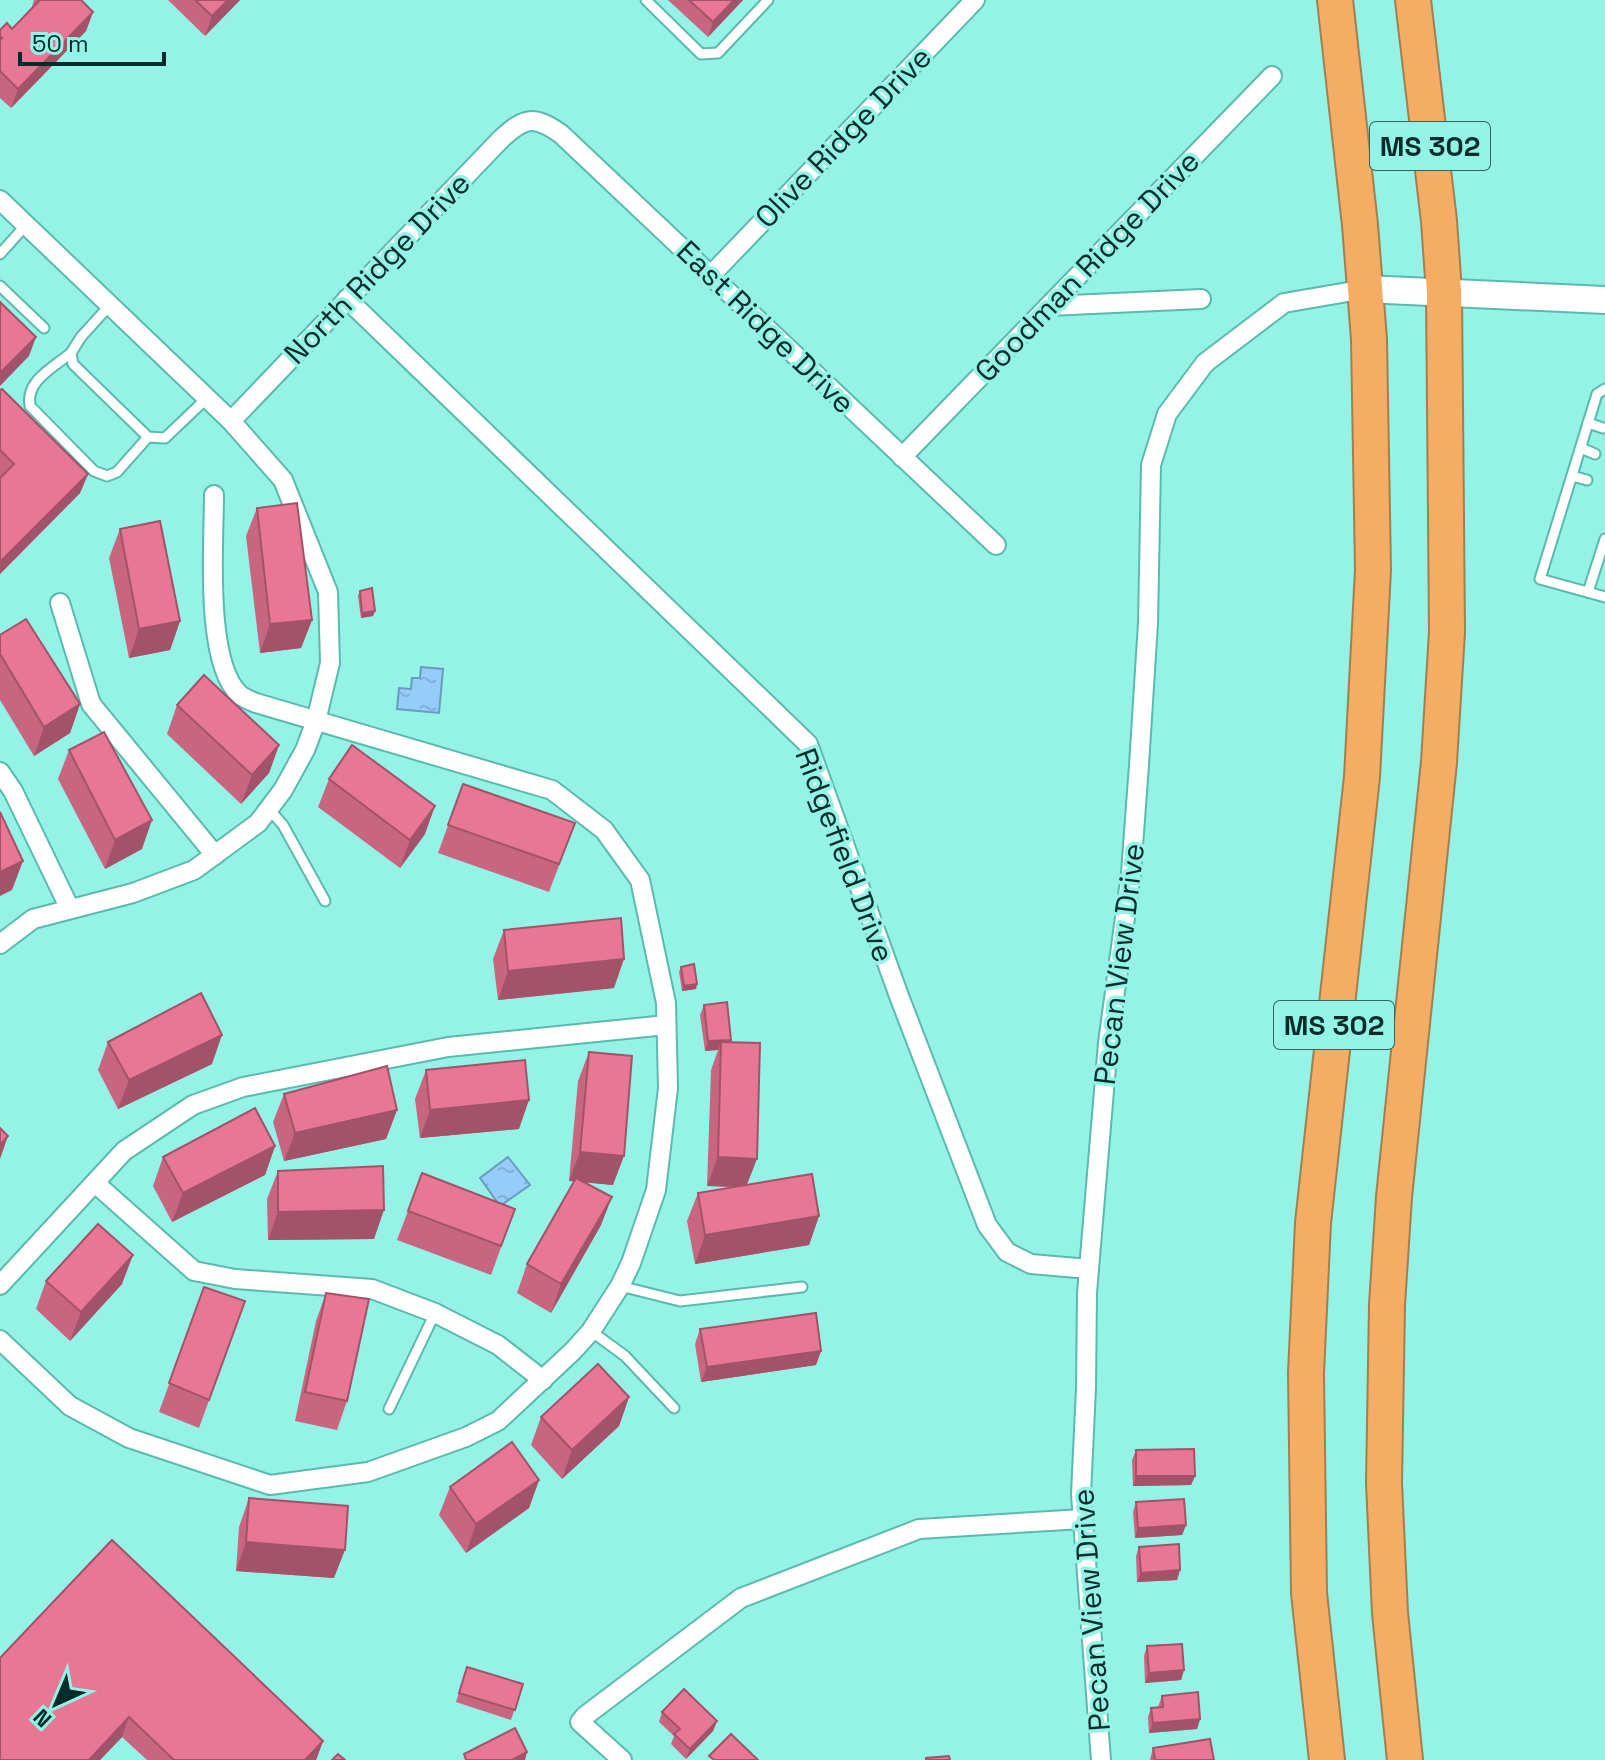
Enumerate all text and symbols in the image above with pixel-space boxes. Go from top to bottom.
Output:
scale bar [20,16,164,66]
text: 50 m [32,28,89,59]
street label: Olive Ridge Drive [746,38,940,236]
road number: MS 302 [1370,122,1490,170]
street label: Goodman Ridge Drive [966,142,1208,390]
street label: North Ridge Drive [275,164,479,372]
street label: East Ridge Drive [669,232,863,422]
street label: Ridgefield Drive [786,743,904,967]
street label: Pecan View Drive [1085,841,1153,1087]
road number: MS 302 [1274,1001,1394,1049]
street label: Pecan View Drive [1063,1487,1119,1733]
north arrow [16,1664,96,1744]
text: N [27,1703,57,1734]

